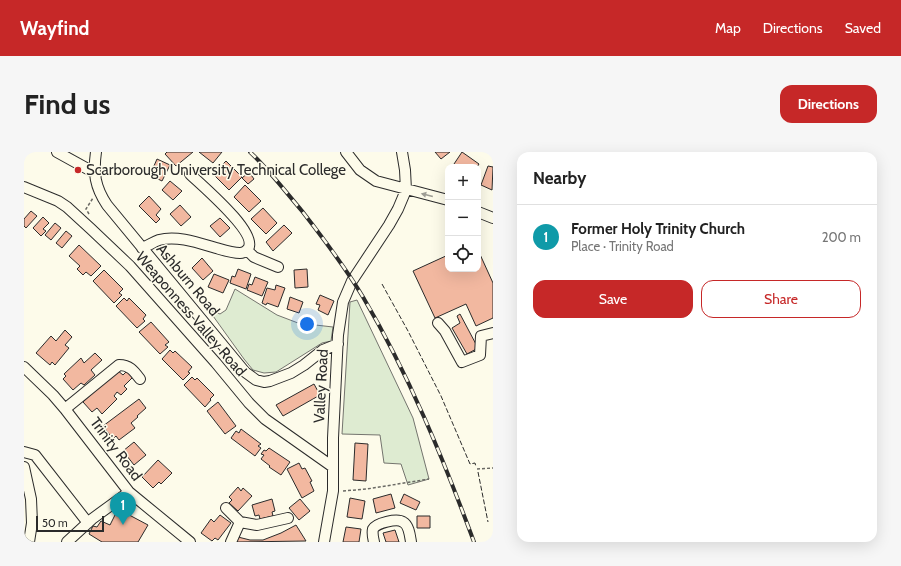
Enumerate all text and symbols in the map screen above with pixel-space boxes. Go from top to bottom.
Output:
text: Wayfind [20,17,89,40]
text: Map [715,19,741,37]
text: Directions [763,19,823,37]
text: Saved [845,19,881,37]
button: Directions [780,85,877,123]
text: Find us [24,87,110,121]
place label: Scarborough University Technical College [86,161,346,179]
map controls [445,164,481,272]
button: + [445,164,481,200]
marker: Scarborough University Technical College [73,165,83,175]
text: Nearby [533,168,586,188]
one-way arrow [421,192,433,198]
button: − [445,200,481,236]
text: Former Holy Trinity Church [571,220,745,238]
text: 1 [544,229,548,245]
text: 200 m [822,229,861,245]
button: locate [445,236,481,272]
text: Place · Trinity Road [571,238,674,254]
street label: Ashburn Road [153,240,223,320]
street label: Weaponness Valley Road [132,248,250,380]
button: Save [533,280,693,318]
button: Share [701,280,861,318]
your location [297,314,317,334]
street label: Valley Road [310,349,332,423]
street label: Trinity Road [86,414,146,484]
pin: 1 [110,492,136,525]
scale bar [36,514,104,533]
text: 50 m [42,516,68,530]

